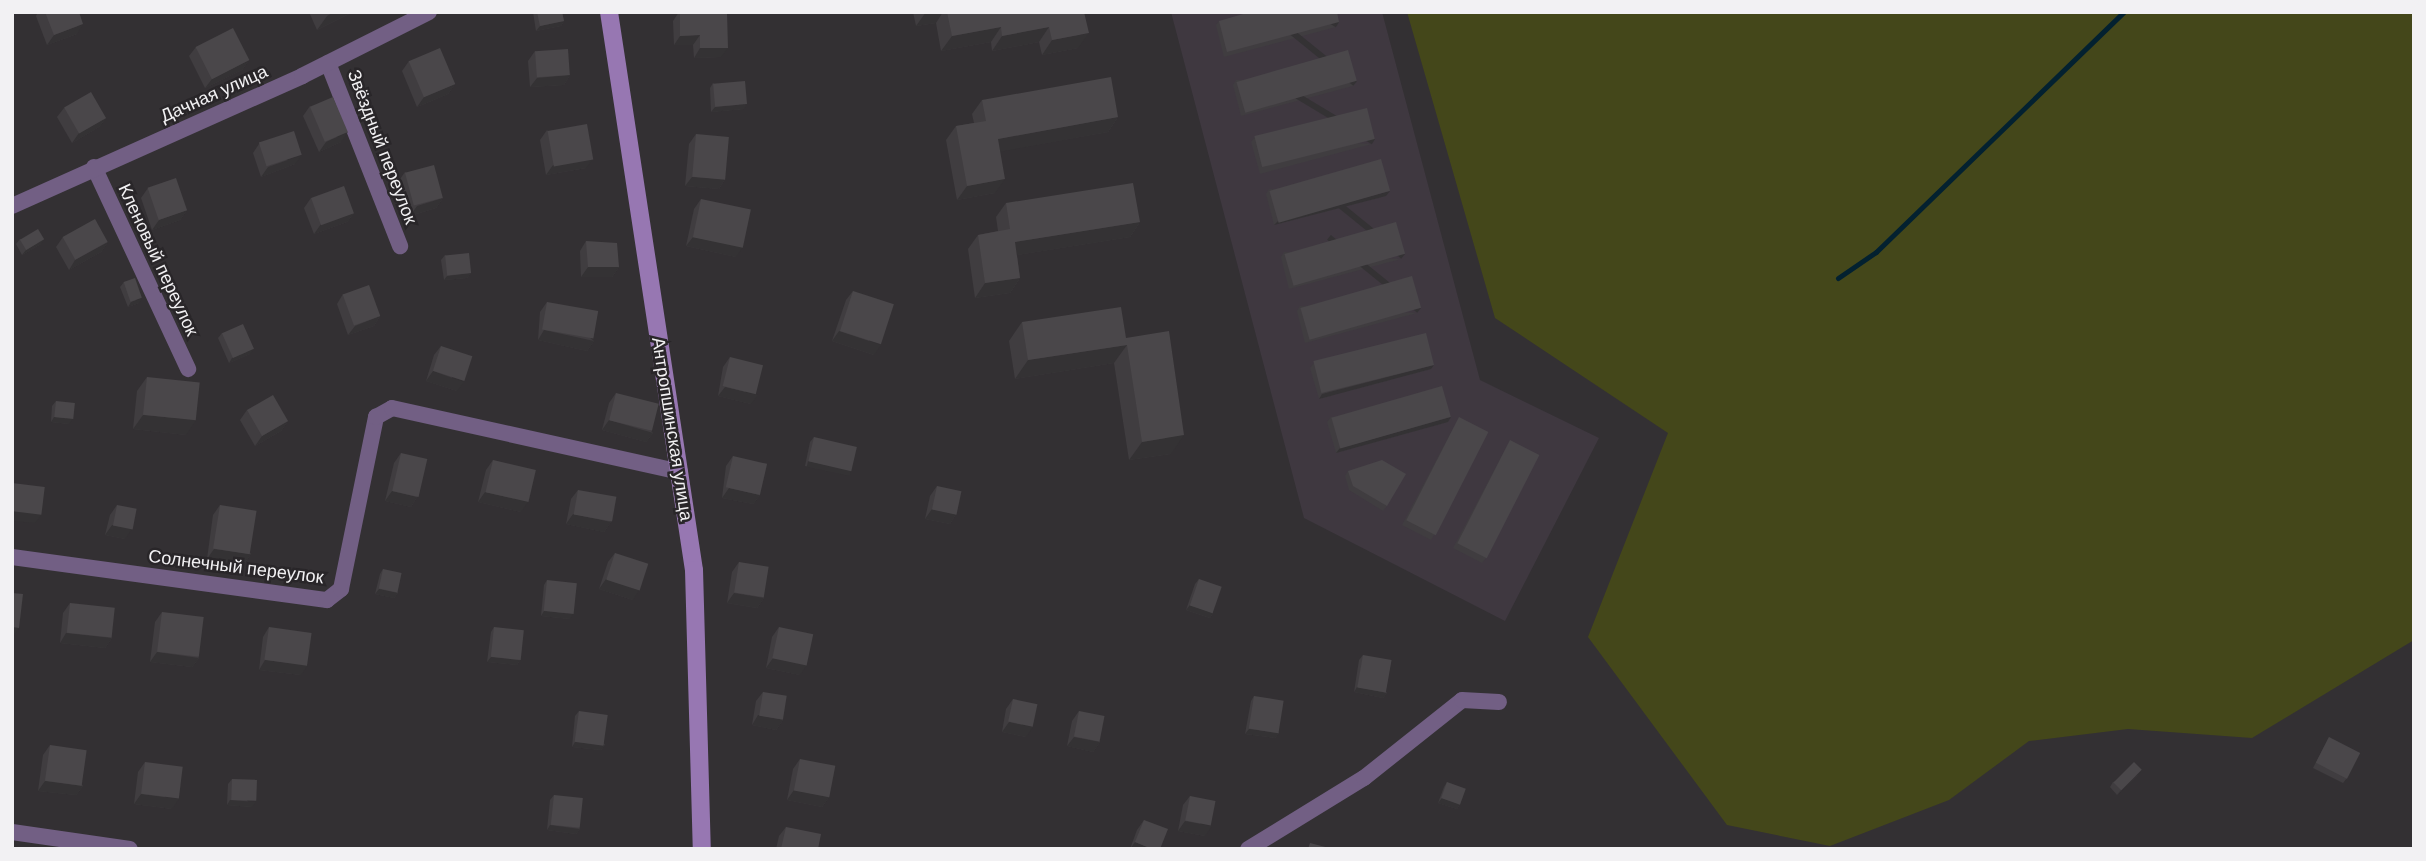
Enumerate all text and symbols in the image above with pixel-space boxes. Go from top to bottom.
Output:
street label: Дачная улица [157,61,271,127]
street label: Звёздный переулок [343,67,421,227]
street label: Кленовый переулок [113,181,203,339]
street label: Антропшинская улица [647,336,697,522]
street label: Солнечный переулок [147,546,325,588]

